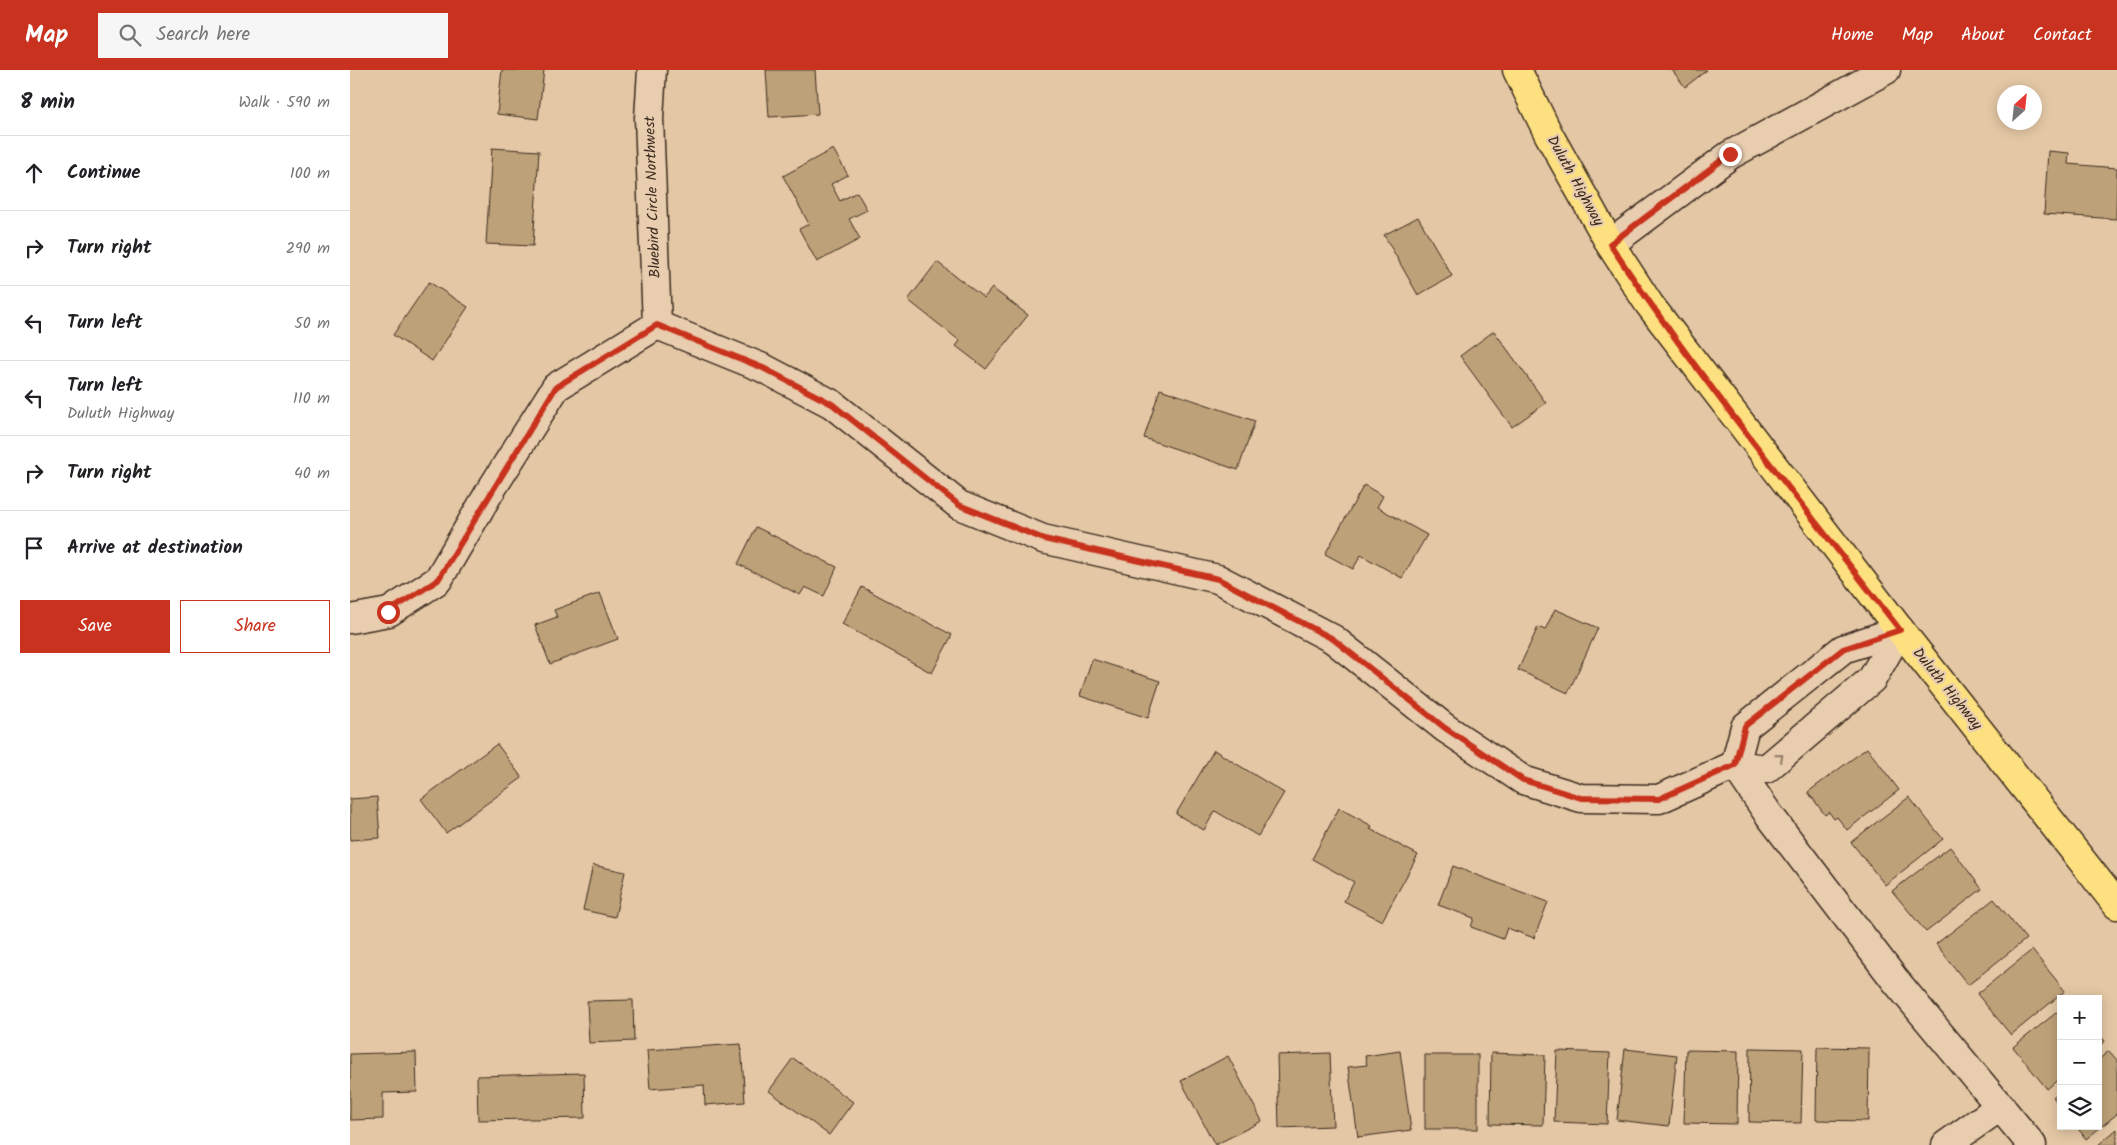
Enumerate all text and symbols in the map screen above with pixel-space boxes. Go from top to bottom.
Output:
search box [98,13,448,58]
text: Map [25,16,68,55]
text: Search here [156,20,250,50]
icon: search [116,21,144,49]
text: Home [1831,21,1874,50]
text: Map [1902,21,1933,50]
text: About [1961,21,2005,50]
text: Contact [2033,21,2092,50]
north arrow [1997,85,2042,130]
text: 8 min [20,86,75,119]
text: Walk · 590 m [238,90,330,115]
street label: Bluebird Circle Northwest [638,115,668,279]
street label: Duluth Highway [1540,131,1610,232]
route end [1719,143,1742,166]
text: Continue [67,158,140,188]
icon: ahead [20,159,48,187]
text: 100 m [290,161,330,186]
text: Turn right [67,233,152,263]
icon: right [20,234,48,262]
text: 290 m [286,236,330,261]
text: Turn left [67,308,142,338]
icon: left [20,309,48,337]
text: 50 m [294,311,330,336]
text: Turn left [67,371,142,401]
icon: left [20,384,48,412]
text: 110 m [293,386,330,411]
text: Duluth Highway [67,401,174,426]
text: Turn right [67,458,152,488]
icon: right [20,459,48,487]
text: 40 m [294,461,330,486]
text: Arrive at destination [67,533,243,563]
icon: arrive [20,534,48,562]
button: Save [20,600,170,653]
button: Share [180,600,330,653]
route start [377,601,400,624]
street label: Duluth Highway [1906,642,1989,736]
one-way arrow [1774,754,1783,763]
map controls [2057,995,2102,1130]
button: + [2057,995,2102,1040]
button: − [2057,1040,2102,1085]
button: layers [2057,1085,2102,1130]

